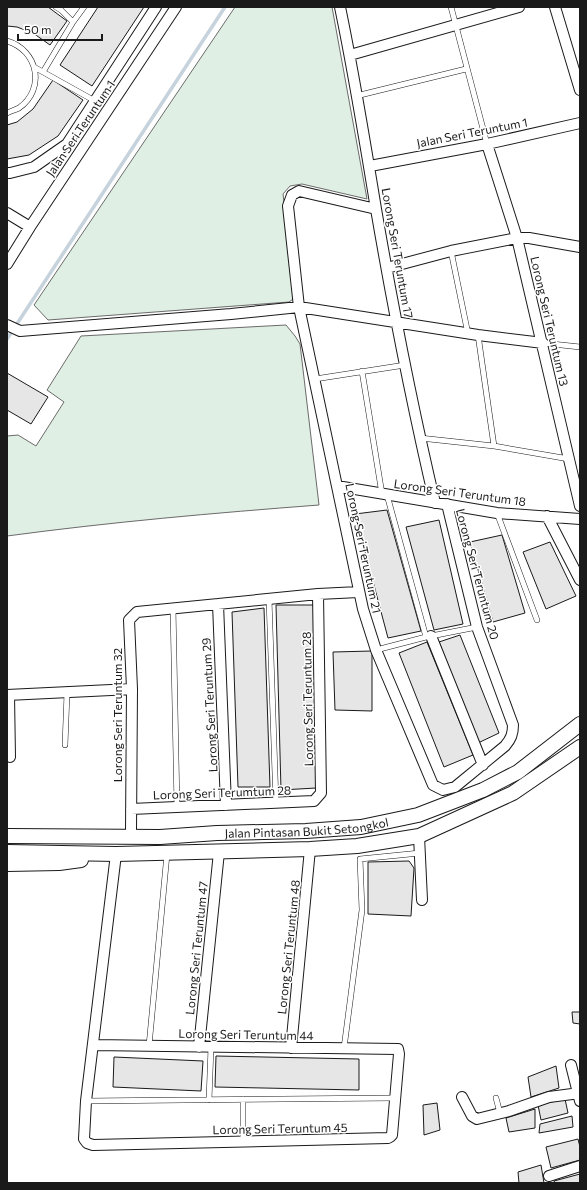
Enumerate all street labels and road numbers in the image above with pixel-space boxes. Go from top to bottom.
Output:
street label: Jalan Seri Teruntum 1 [43,77,118,179]
street label: Jalan Seri Teruntum 1 [415,114,529,151]
street label: Lorong Seri Teruntum 17 [380,187,416,319]
street label: Lorong Seri Teruntum 13 [528,255,572,387]
street label: Lorong Seri Teruntum 18 [393,476,527,508]
street label: Lorong Seri Teruntum 21 [343,482,385,614]
street label: Lorong Seri Teruntum 20 [454,507,502,641]
street label: Lorong Seri Teruntum 28 [299,631,315,767]
street label: Lorong Seri Teruntum 29 [198,637,220,773]
street label: Lorong Seri Teruntum 32 [110,647,124,782]
street label: Lorong Seri Terumtum 28 [153,783,291,801]
street label: Jalan Pintasan Bukit Setongkol [224,814,390,841]
street label: Lorong Seri Teruntum 48 [274,879,302,1015]
street label: Lorong Seri Teruntum 47 [182,881,210,1015]
street label: Lorong Seri Teruntum 44 [178,1026,314,1042]
street label: Lorong Seri Teruntum 45 [212,1120,348,1136]

